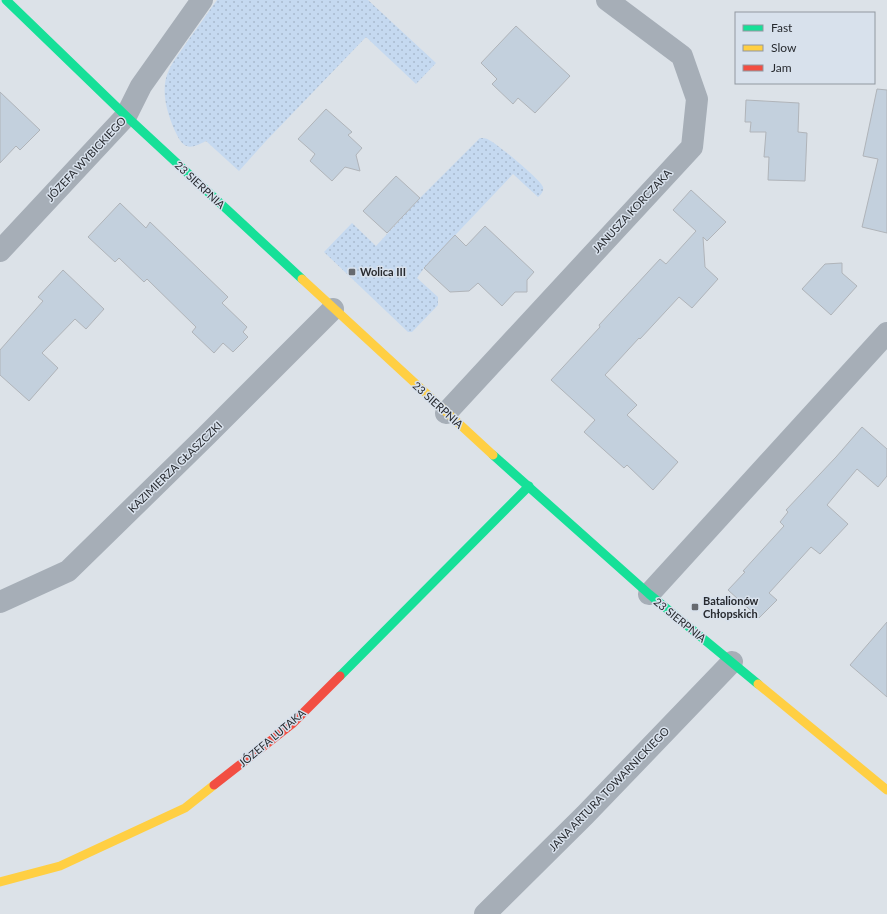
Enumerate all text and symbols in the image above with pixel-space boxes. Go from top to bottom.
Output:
legend [735,12,875,84]
text: Fast [771,20,793,35]
text: Slow [771,40,797,55]
text: Jam [771,60,792,75]
street label: JÓZEFA WYBICKIEGO [43,114,128,204]
street label: 23 SIERPNIA [173,158,228,211]
street label: JANUSZA KORCZAKA [590,166,674,255]
place label: Wolica III [360,265,406,278]
marker: Wolica III [347,267,357,277]
street label: 23 SIERPNIA [410,379,467,431]
street label: KAZIMIERZA GŁASZCZKI [125,418,224,515]
place label: Batalionów Chłopskich [703,594,759,620]
street label: 23 SIERPNIA [652,595,709,645]
marker: Batalionów Chłopskich [690,602,700,612]
street label: JÓZEFA LUTAKA [236,706,308,769]
street label: JANA ARTURA TOWARNICKIEGO [546,724,672,853]

